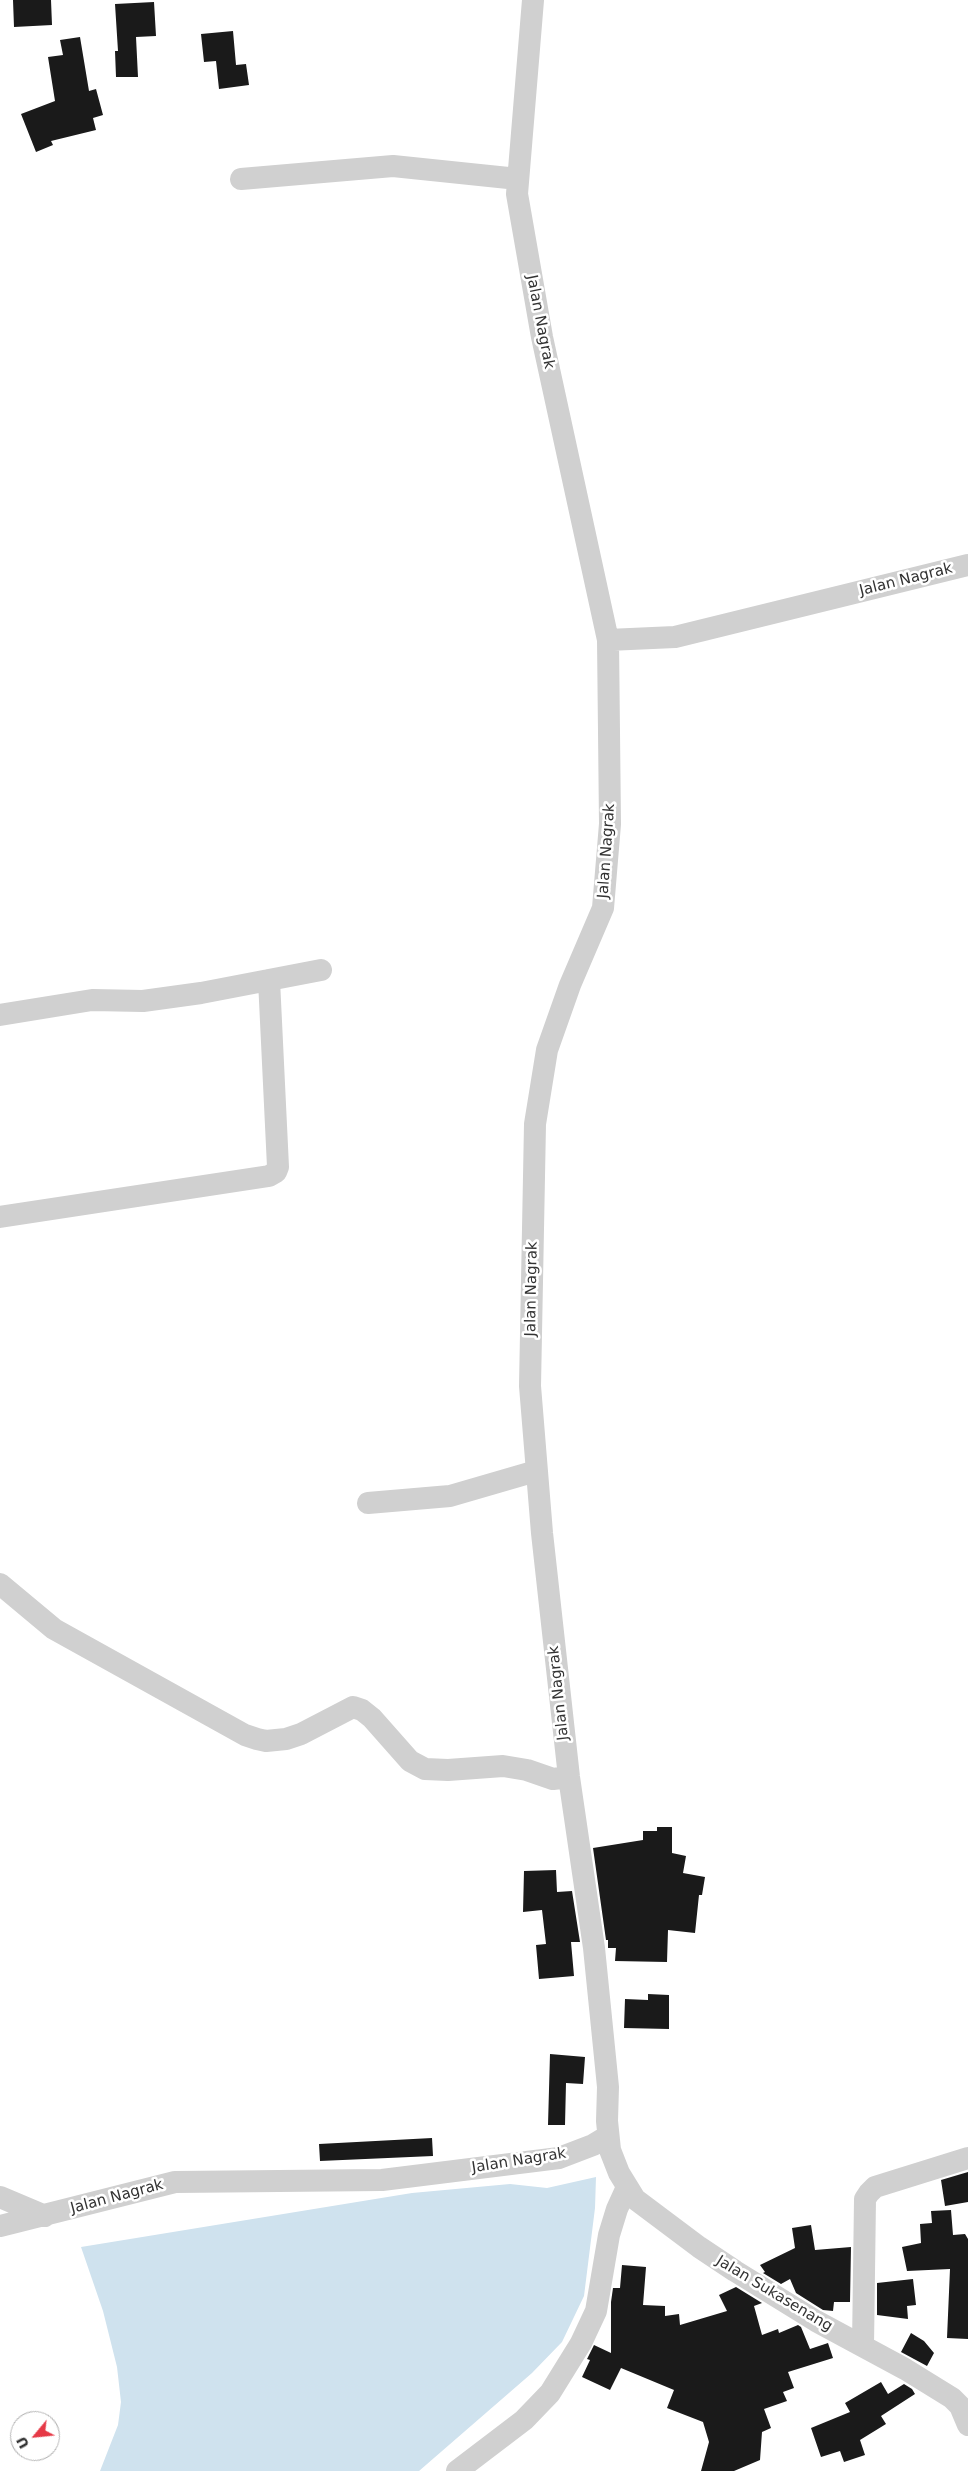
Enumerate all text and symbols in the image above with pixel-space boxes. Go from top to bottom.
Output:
street label: Jalan Nagrak [522,274,558,370]
street label: Jalan Nagrak [858,560,954,600]
street label: Jalan Nagrak [595,803,619,899]
street label: Jalan Nagrak [522,1241,542,1337]
street label: Jalan Nagrak [545,1645,573,1741]
street label: Jalan Nagrak [471,2145,567,2177]
street label: Jalan Nagrak [69,2176,165,2218]
street label: Jalan Sukasenang [713,2252,835,2336]
north arrow [10,2411,60,2461]
text: U [13,2434,32,2451]

